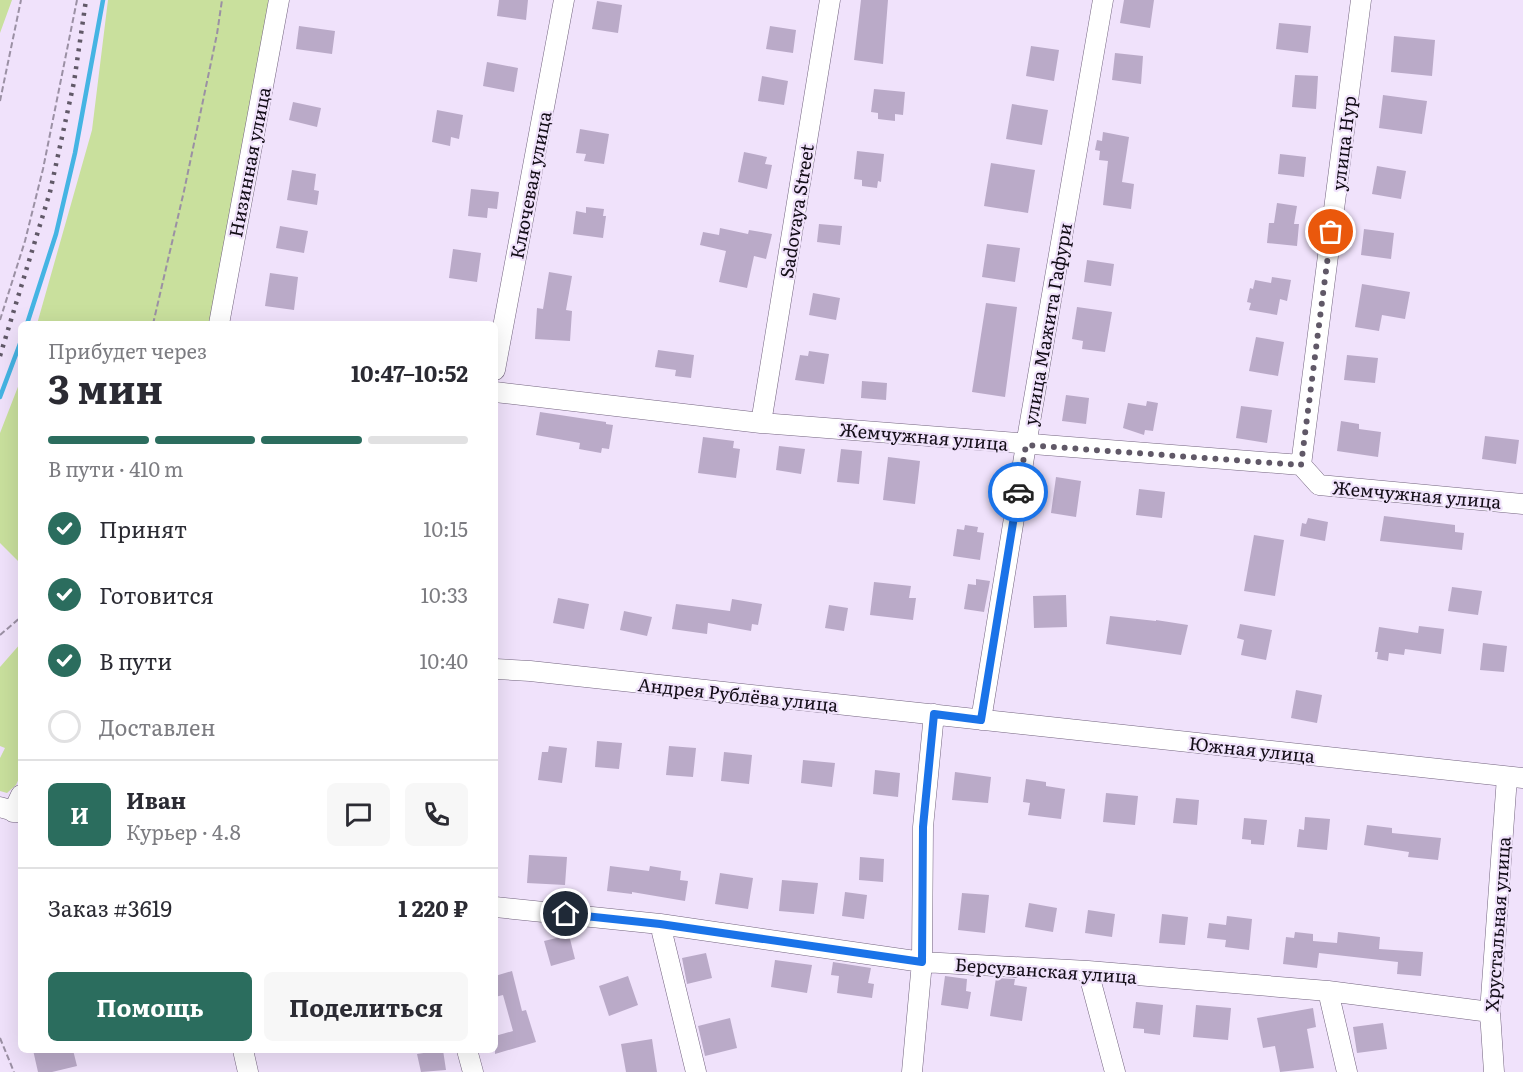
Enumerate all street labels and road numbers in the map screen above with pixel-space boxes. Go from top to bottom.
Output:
street label: Низинная улица [221,84,277,239]
street label: улица Нур [1324,94,1362,192]
street label: Ключевая улица [502,109,558,261]
street label: Sadovaya Street [772,141,820,280]
street label: улица Мажита Гафури [1016,221,1078,427]
street label: Жемчужная улица [839,415,1010,457]
street label: Жемчужная улица [1332,473,1503,515]
street label: Андрея Рублёва улица [637,670,840,718]
street label: Южная улица [1188,729,1317,769]
street label: Хрустальная улица [1477,835,1517,1012]
street label: Берсуванская улица [954,950,1138,990]

